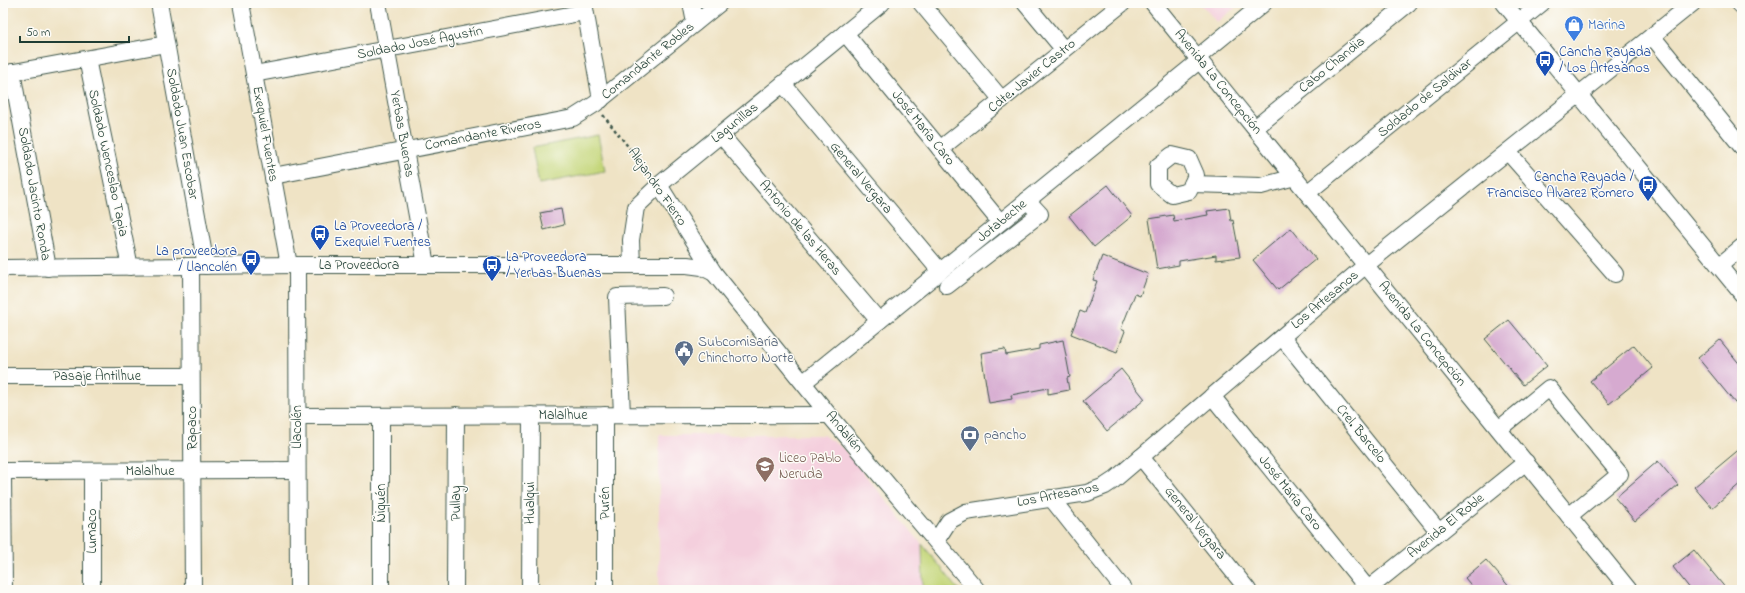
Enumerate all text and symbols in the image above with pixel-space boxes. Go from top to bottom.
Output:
shop icon: Marina [1563,14,1585,42]
place label: Marina [1588,15,1625,36]
street label: Comandante Robles [597,17,699,105]
scale bar [20,18,129,44]
street label: Soldado José Agustín [355,21,485,66]
text: 50 m [26,24,50,42]
street label: Avenida La Concepción [1169,25,1267,139]
street label: Cabo Chandia [1294,32,1370,98]
street label: Cdte. Javier Castro [983,34,1081,118]
place label: Cancha Rayada / Los Artesanos [1559,42,1651,79]
bus stop icon: Cancha Rayada / Los Artesanos [1534,49,1556,77]
street label: Soldado de Saldivar [1373,53,1477,143]
street label: Soldado Juan Escobar [160,67,204,202]
street label: Exequiel Fuentes [246,85,284,183]
street label: José María Caro [886,86,960,170]
street label: Soldado Wenceslao Tapia [82,88,134,238]
street label: Yerbas Buenas [384,89,420,179]
street label: Lagunillas [707,97,764,150]
street label: Comandante Riveros [423,113,543,157]
street label: Soldado Jacinto Ronda [12,126,56,262]
street label: General Vergara [824,137,898,219]
street label: Alejandro Fierro [622,144,692,230]
place label: Cancha Rayada / Francisco Alvarez Romero [1486,167,1635,204]
bus stop icon: Cancha Rayada / Francisco Alvarez Romero [1637,174,1659,202]
street label: Antonio de las Heras [754,176,846,280]
street label: Jotabeche [972,194,1032,248]
place label: La Proveedora / Exequiel Fuentes [334,216,431,253]
bus stop icon: La Proveedora / Exequiel Fuentes [309,223,331,251]
place label: La proveedora / Llancolén [156,241,237,278]
place label: La Proveedora / Yerbas Buenas [506,247,602,284]
bus stop icon: La proveedora / Llancolén [240,248,262,276]
bus stop icon: La Proveedora / Yerbas Buenas [481,254,503,282]
street label: La Proveedora [319,255,399,276]
street label: Los Artesanos [1286,265,1364,335]
street label: Avenida La Concepción [1373,277,1471,391]
place label: Subcomisaría Chinchorro Norte [698,332,794,369]
public building icon: Subcomisaría Chinchorro Norte [673,339,695,367]
street label: Pasaje Antilhue [53,366,142,387]
street label: Crel. Barcelo [1331,400,1391,468]
street label: Llacolén [287,405,308,449]
street label: Malalhue [538,405,588,426]
street label: Rapaco [182,406,203,450]
street label: Andalién [820,406,868,458]
bank icon: pancho [959,424,981,452]
place label: pancho [984,425,1026,446]
place label: Liceo Pablo Neruda [779,448,841,485]
street label: José María Caro [1253,451,1327,535]
school or university icon: Liceo Pablo Neruda [754,455,776,483]
street label: Malalhue [125,461,175,482]
street label: Los Artesanos [1015,477,1101,513]
street label: Hualqui [520,482,541,524]
street label: General Vergara [1158,482,1231,565]
street label: Ñiquén [371,483,392,522]
street label: Pullay [446,485,468,521]
street label: Purén [595,487,616,519]
street label: Avenida El Roble [1403,488,1490,564]
street label: Lumaco [82,508,103,554]

